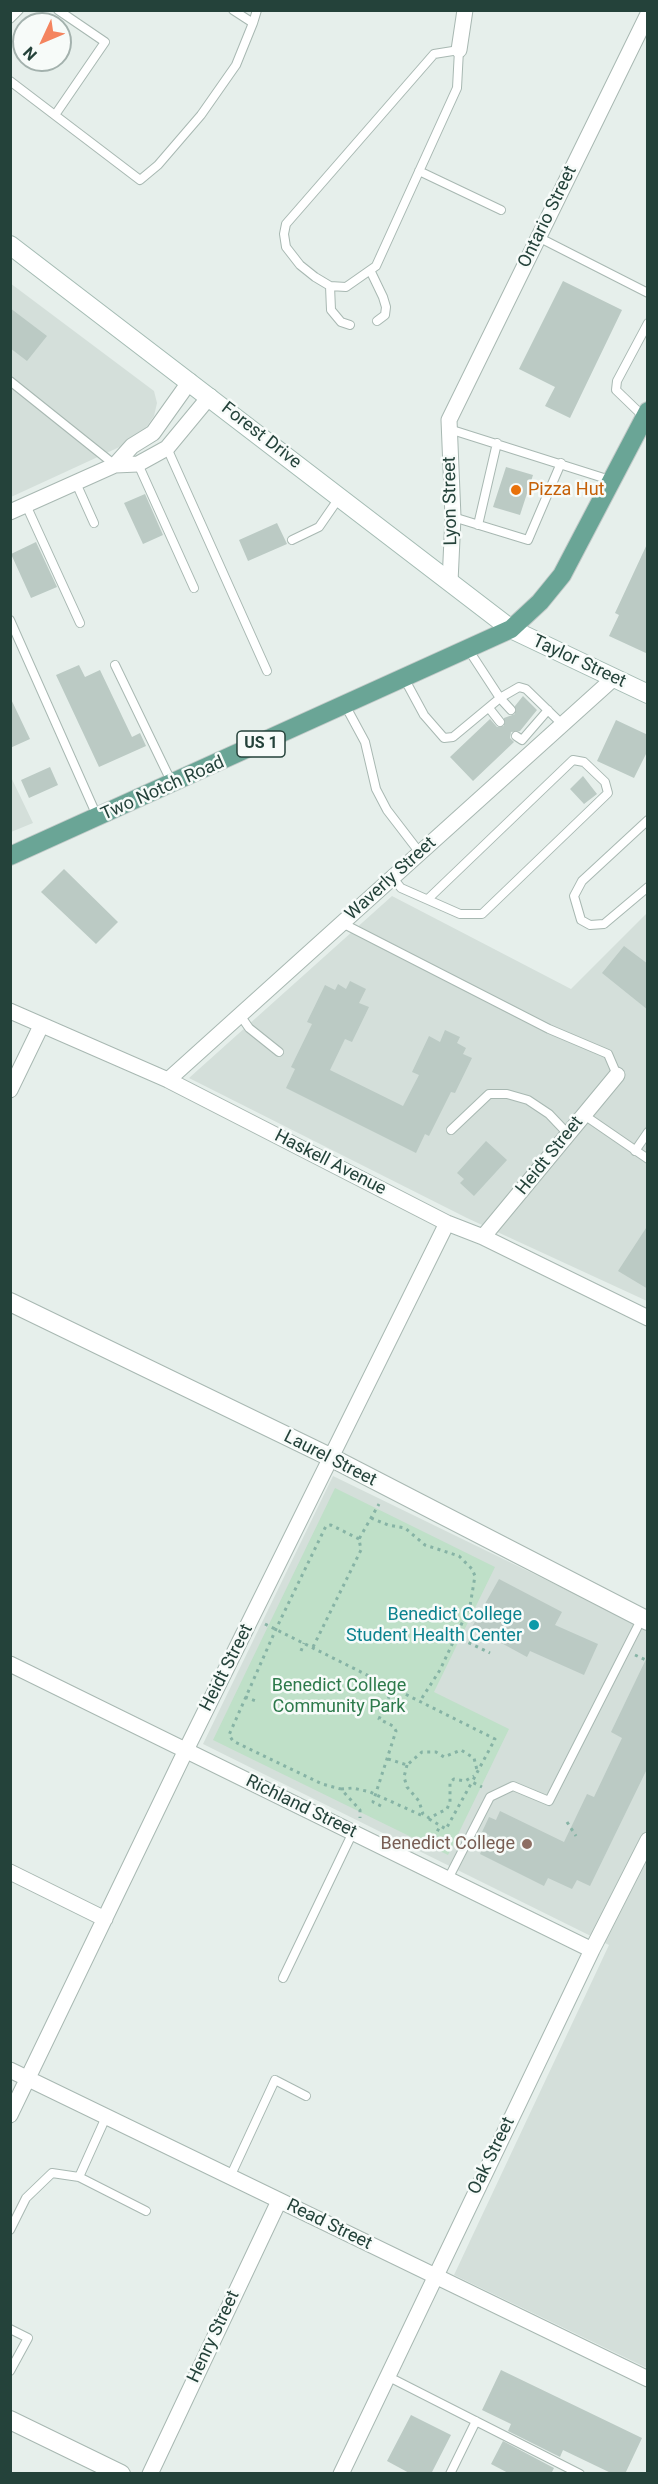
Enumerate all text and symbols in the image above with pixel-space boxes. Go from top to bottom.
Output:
north arrow [12,12,72,72]
text: N [19,43,41,64]
street label: Ontario Street [514,163,582,271]
street label: Forest Drive [217,398,305,474]
street label: Lyon Street [439,456,463,546]
place label: Pizza Hut [528,479,604,501]
marker: Pizza Hut [509,483,523,497]
street label: Taylor Street [529,631,629,693]
road number: US 1 [237,731,285,757]
street label: Two Notch Road [98,752,228,826]
street label: Waverly Street [341,833,441,925]
street label: Heidt Street [512,1112,588,1200]
street label: Haskell Avenue [271,1126,389,1200]
street label: Laurel Street [280,1426,380,1492]
place label: Benedict College Student Health Center [346,1604,522,1646]
marker: Benedict College Student Health Center [527,1618,541,1632]
street label: Heidt Street [196,1621,258,1715]
park label: Benedict College Community Park [272,1675,406,1718]
street label: Richland Street [242,1771,360,1843]
place label: Benedict College [381,1833,515,1855]
marker: Benedict College [520,1837,534,1851]
street label: Oak Street [464,2114,520,2198]
street label: Read Street [283,2195,375,2255]
street label: Henry Street [183,2288,245,2386]

